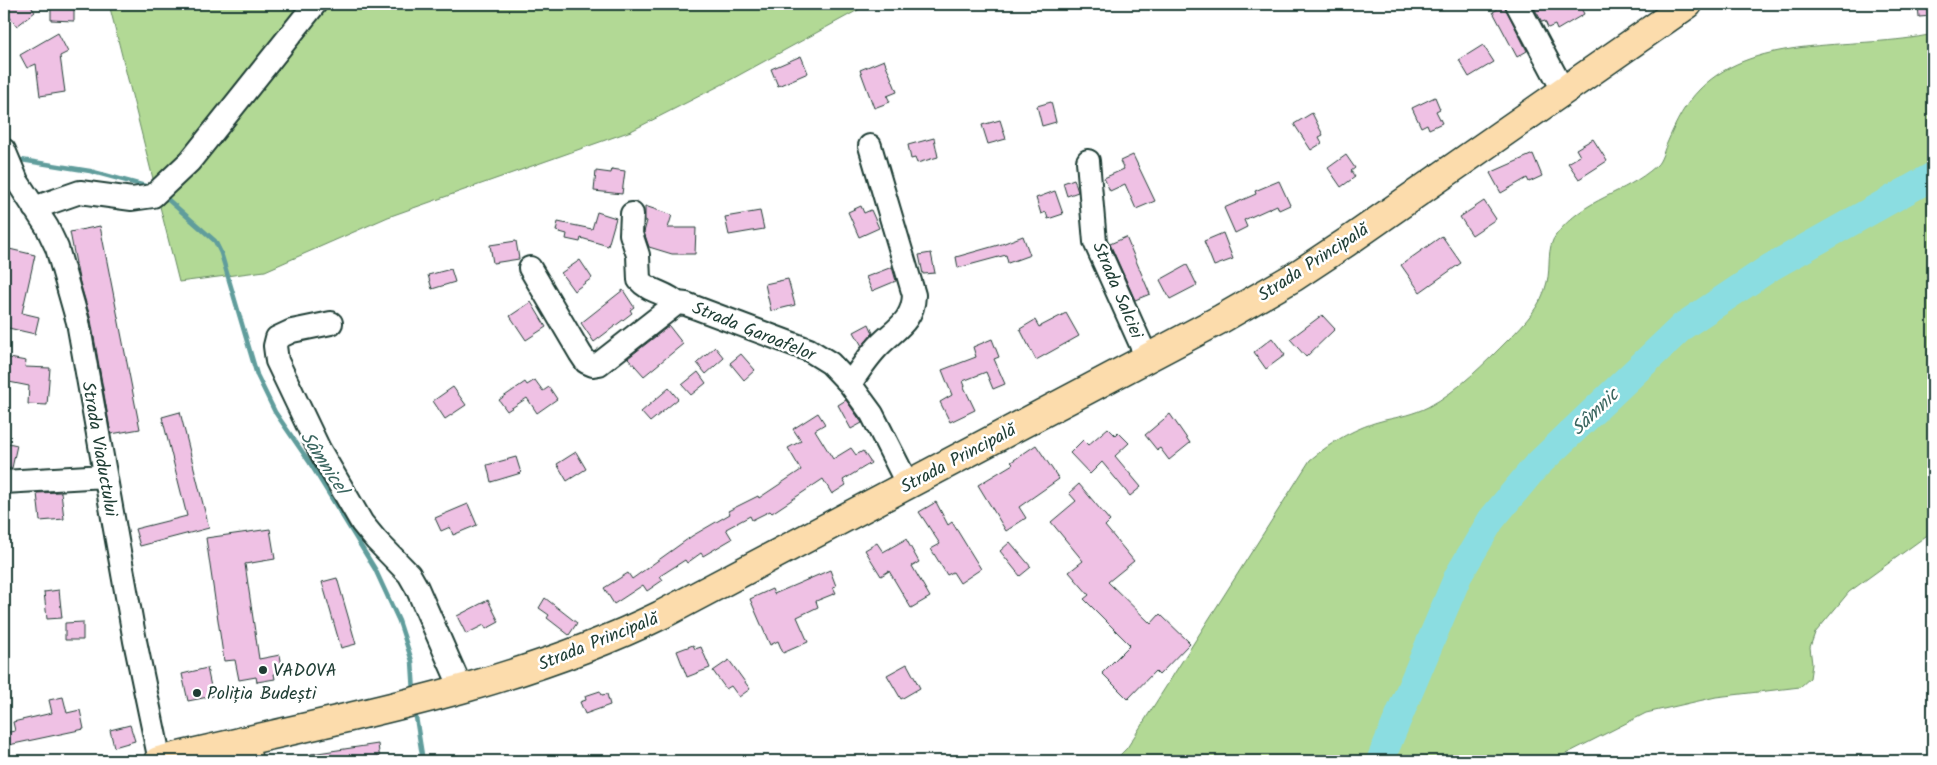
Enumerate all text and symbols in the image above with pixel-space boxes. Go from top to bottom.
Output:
street label: Strada Principală [1252,216,1376,310]
street label: Strada Salciei [1083,238,1150,344]
street label: Strada Garoafelor [687,294,821,371]
street label: Strada Viaductului [72,380,125,520]
water label: Sâmnic [1564,381,1628,443]
street label: Strada Principală [896,416,1023,502]
water label: Sâmnicel [292,425,357,504]
street label: Strada Principală [534,605,664,680]
place label: VADOVA [273,657,337,686]
marker: VADOVA [257,664,269,676]
place label: Poliția Budești [207,680,317,709]
marker: Poliția Budești [191,687,203,699]

